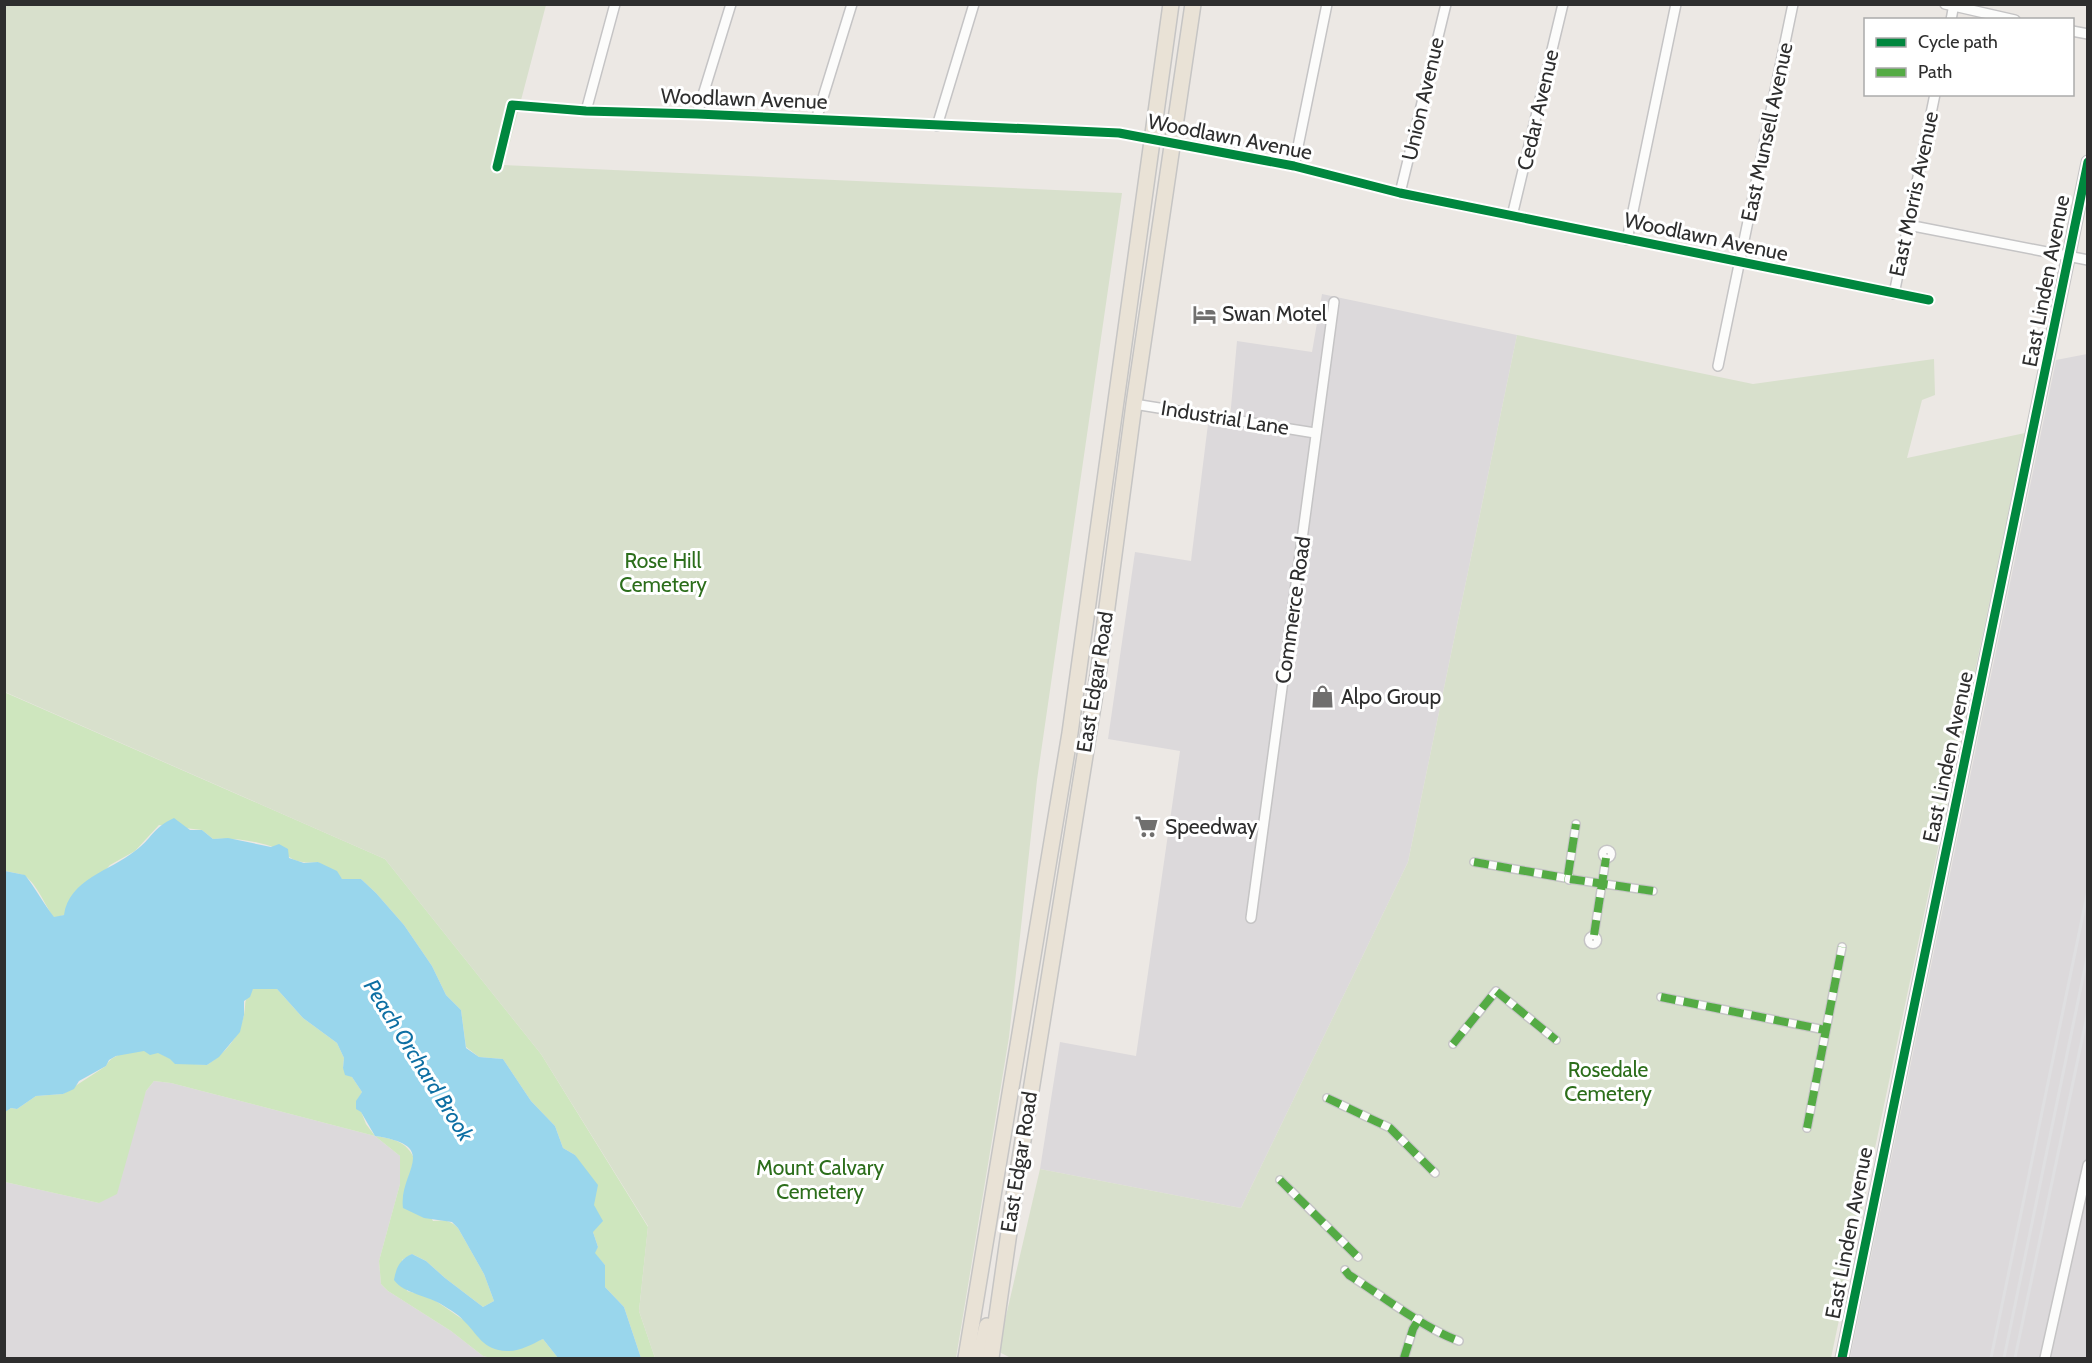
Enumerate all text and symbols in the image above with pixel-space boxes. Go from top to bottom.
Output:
legend [1864,18,2074,96]
text: Cycle path [1918,31,1998,53]
street label: Union Avenue [1396,35,1449,163]
street label: East Munsell Avenue [1735,40,1798,224]
street label: Cedar Avenue [1511,47,1564,173]
text: Path [1918,61,1952,83]
street label: Woodlawn Avenue [660,83,828,114]
street label: Woodlawn Avenue [1146,108,1315,165]
street label: East Morris Avenue [1884,109,1943,279]
street label: East Linden Avenue [2017,193,2074,369]
street label: Woodlawn Avenue [1622,207,1791,266]
hotel icon: Swan Motel [1191,301,1217,327]
place label: Swan Motel [1222,301,1327,326]
street label: Industrial Lane [1159,395,1291,440]
street label: Commerce Road [1270,535,1315,685]
park label: Rose Hill Cemetery [619,548,707,597]
street label: East Edgar Road [1071,610,1118,754]
street label: East Linden Avenue [1917,669,1978,845]
shop icon: Alpo Group [1310,684,1336,710]
place label: Alpo Group [1341,684,1441,709]
supermarket icon: Speedway [1134,814,1160,840]
place label: Speedway [1165,814,1258,839]
water label: Peach Orchard Brook [358,974,480,1147]
park label: Rosedale Cemetery [1564,1057,1652,1106]
street label: East Edgar Road [995,1090,1042,1234]
street label: East Linden Avenue [1820,1145,1877,1321]
park label: Mount Calvary Cemetery [756,1155,884,1204]

